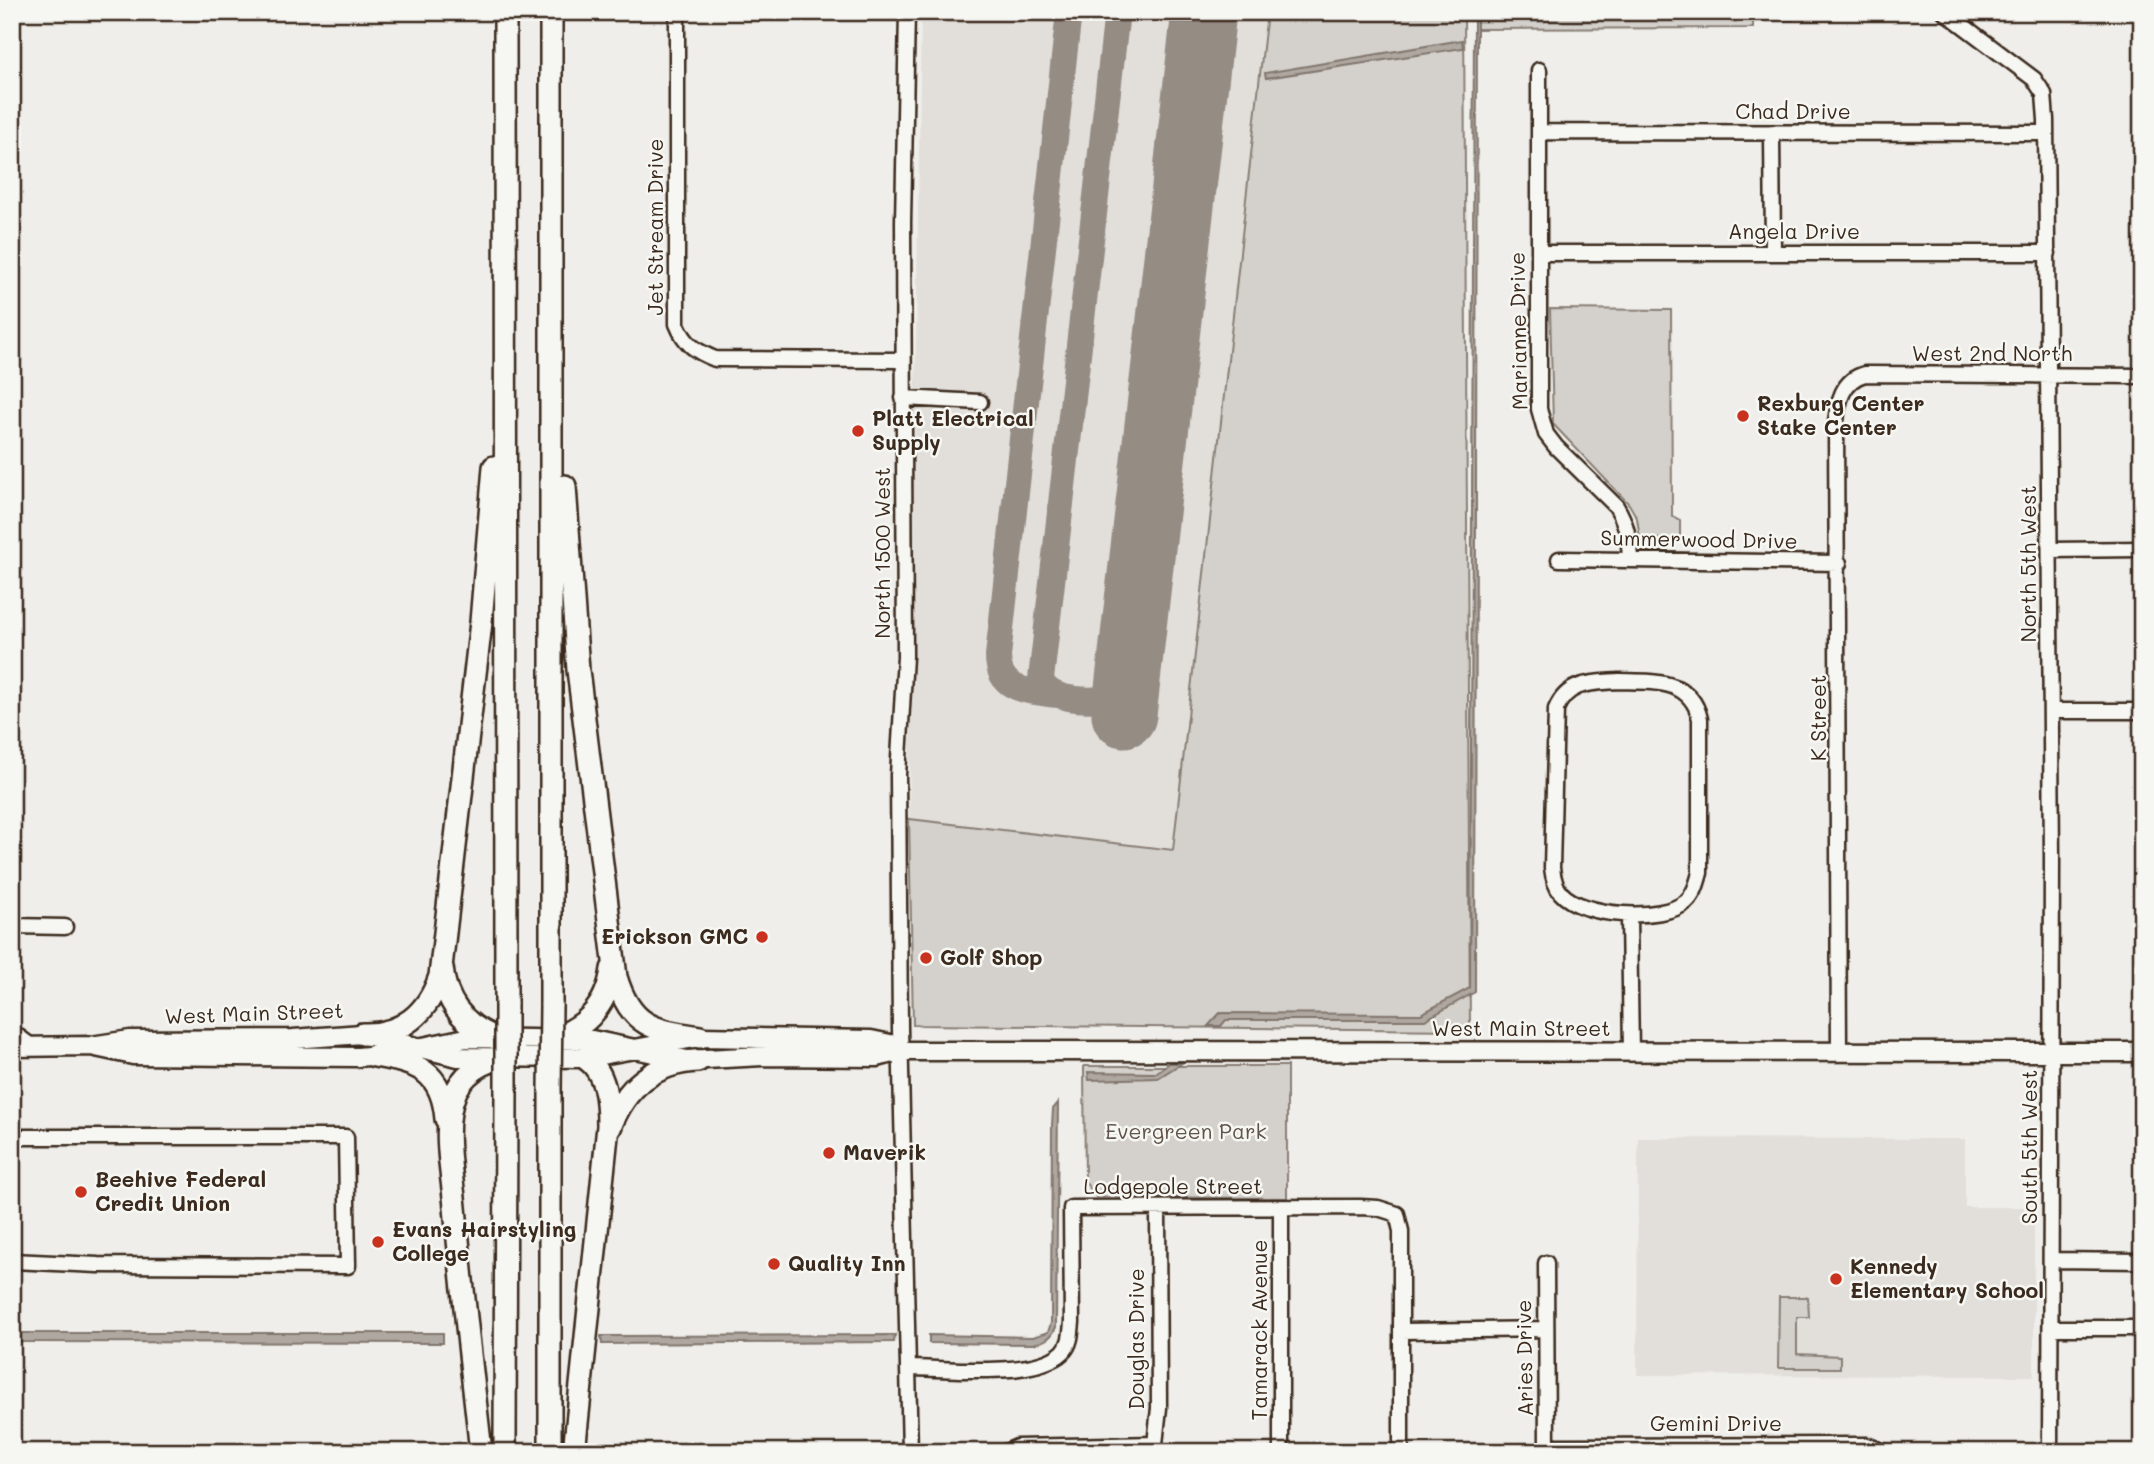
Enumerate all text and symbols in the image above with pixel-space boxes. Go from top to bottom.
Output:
street label: Chad Drive [1735,97,1851,124]
street label: Jet Stream Drive [641,138,668,316]
street label: Angela Drive [1728,217,1860,244]
street label: Marianne Drive [1503,252,1532,410]
street label: West 2nd North [1912,339,2072,366]
place label: Rexburg Center Stake Center [1757,389,1924,440]
place label: Platt Electrical Supply [872,404,1034,456]
marker: Rexburg Center Stake Center [1735,408,1751,424]
marker: Platt Electrical Supply [850,423,866,439]
street label: North 1500 West [868,467,895,639]
street label: North 5th West [2014,485,2041,643]
street label: Summerwood Drive [1600,523,1798,554]
street label: K Street [1804,675,1831,761]
place label: Erickson GMC [601,922,748,949]
marker: Erickson GMC [754,929,770,945]
place label: Golf Shop [940,943,1042,970]
marker: Golf Shop [918,950,934,966]
street label: West Main Street [164,996,344,1029]
street label: West Main Street [1431,1014,1611,1041]
street label: South 5th West [2015,1070,2042,1224]
park label: Evergreen Park [1105,1117,1267,1144]
place label: Maverik [843,1138,926,1165]
marker: Maverik [821,1145,837,1161]
place label: Beehive Federal Credit Union [95,1165,266,1216]
street label: Lodgepole Street [1083,1172,1263,1199]
marker: Beehive Federal Credit Union [73,1184,89,1200]
place label: Evans Hairstyling College [392,1215,576,1266]
marker: Evans Hairstyling College [370,1234,386,1250]
street label: Tamarack Avenue [1245,1239,1272,1421]
place label: Quality Inn [788,1249,906,1277]
place label: Kennedy Elementary School [1850,1252,2044,1304]
marker: Quality Inn [766,1256,782,1272]
street label: Douglas Drive [1122,1268,1149,1410]
marker: Kennedy Elementary School [1828,1271,1844,1287]
street label: Aries Drive [1509,1299,1538,1417]
street label: Gemini Drive [1650,1409,1782,1436]

